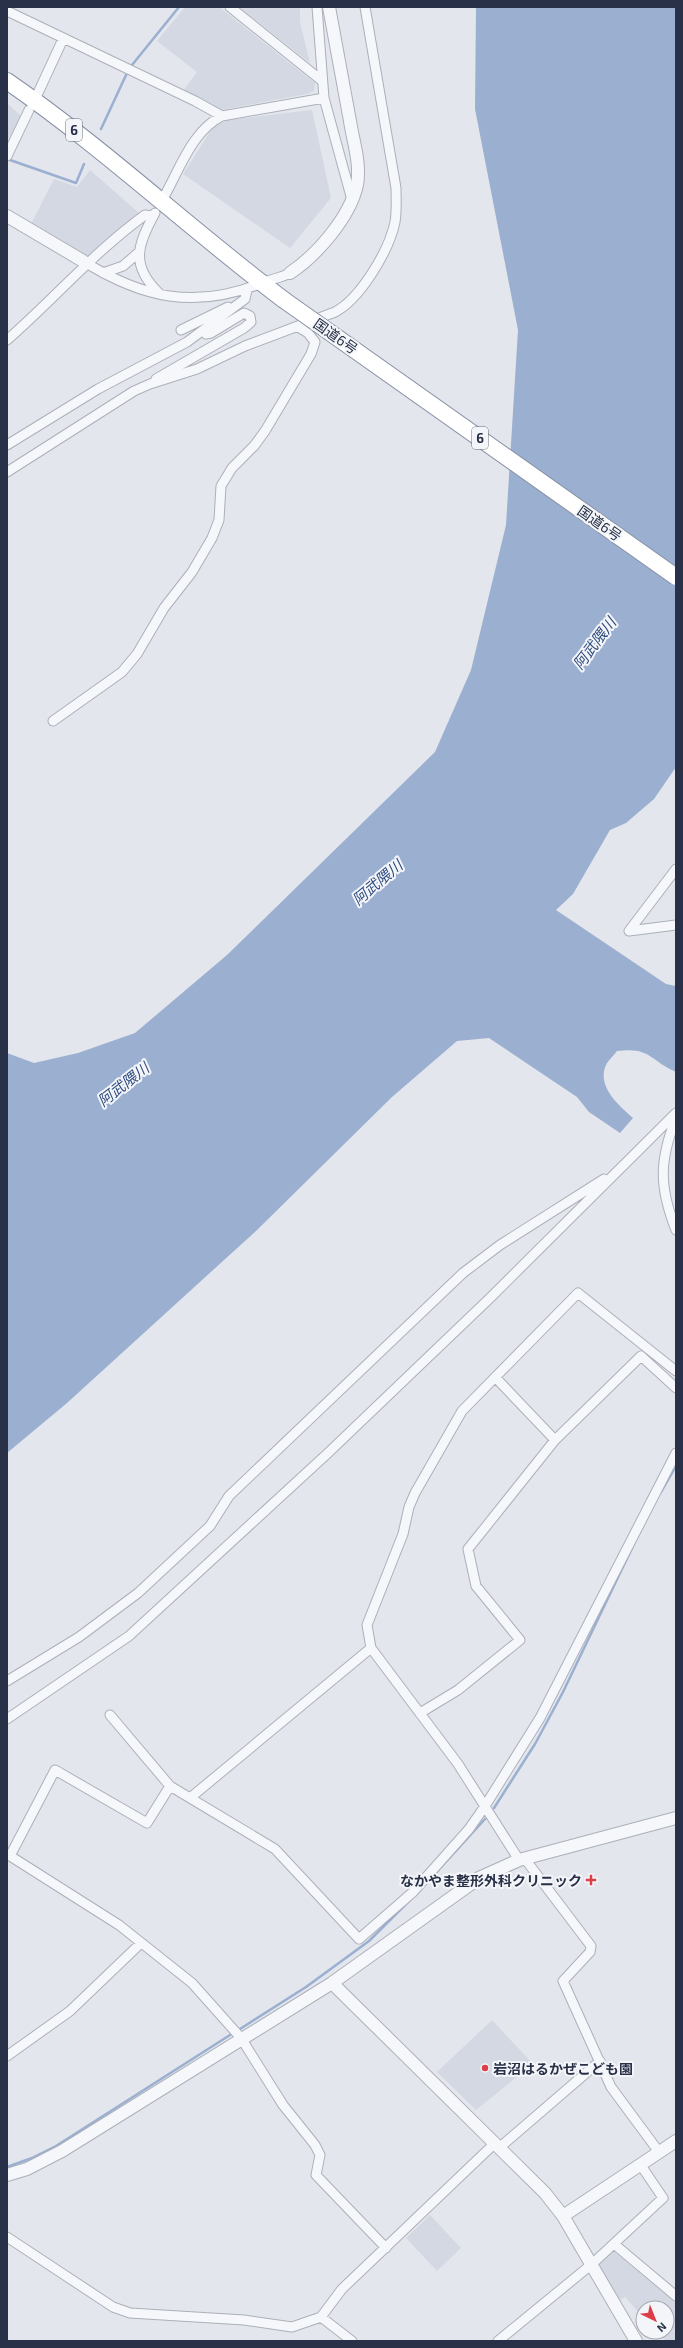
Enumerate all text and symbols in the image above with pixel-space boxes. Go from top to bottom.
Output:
road number: 6 [66,119,82,141]
street label: 国道6号 [311,315,361,357]
road number: 6 [472,427,488,449]
street label: 国道6号 [575,502,625,544]
water label: 阿武隈川 [569,612,620,672]
water label: 阿武隈川 [348,855,407,908]
water label: 阿武隈川 [94,1057,154,1110]
place label: なかやま整形外科クリニック [400,1872,582,1889]
marker: なかやま整形外科クリニック [585,1874,597,1886]
place label: 岩沼はるかぜこども園 [493,2060,633,2077]
marker: 岩沼はるかぜこども園 [480,2063,490,2073]
north arrow [635,2300,675,2340]
text: N [655,2320,670,2335]

